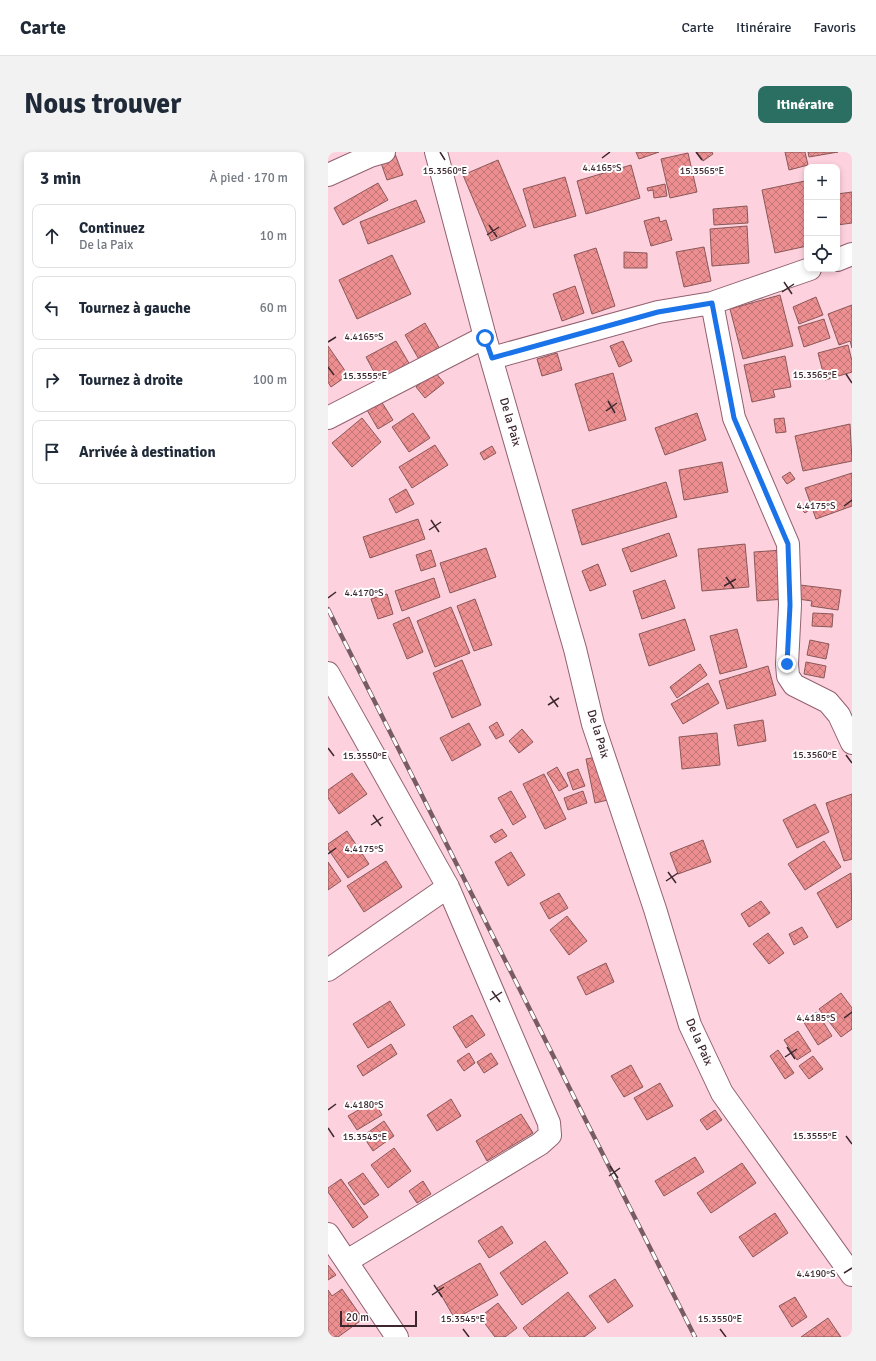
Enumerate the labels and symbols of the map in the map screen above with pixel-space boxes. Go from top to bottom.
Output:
text: 4.4165°S [583,162,622,174]
text: 15.3560°E [423,165,468,177]
text: 15.3565°E [680,165,725,177]
route start [476,329,494,347]
text: 4.4165°S [345,331,384,343]
text: 15.3565°E [793,369,838,381]
text: 15.3555°E [343,370,388,382]
street label: De la Paix [496,396,524,449]
text: 4.4175°S [797,500,836,512]
text: 4.4170°S [345,587,384,599]
route end [778,655,796,673]
street label: De la Paix [584,708,613,761]
text: 15.3560°E [793,749,838,761]
text: 15.3550°E [343,750,388,762]
text: 4.4175°S [345,843,384,855]
text: 4.4185°S [797,1012,836,1024]
street label: De la Paix [682,1016,716,1068]
text: 4.4180°S [345,1099,384,1111]
text: 15.3555°E [793,1130,838,1142]
text: 15.3545°E [343,1131,388,1143]
text: 4.4190°S [797,1268,836,1280]
scale bar [340,1309,417,1328]
text: 15.3545°E [441,1313,486,1325]
text: 15.3550°E [698,1313,743,1325]

